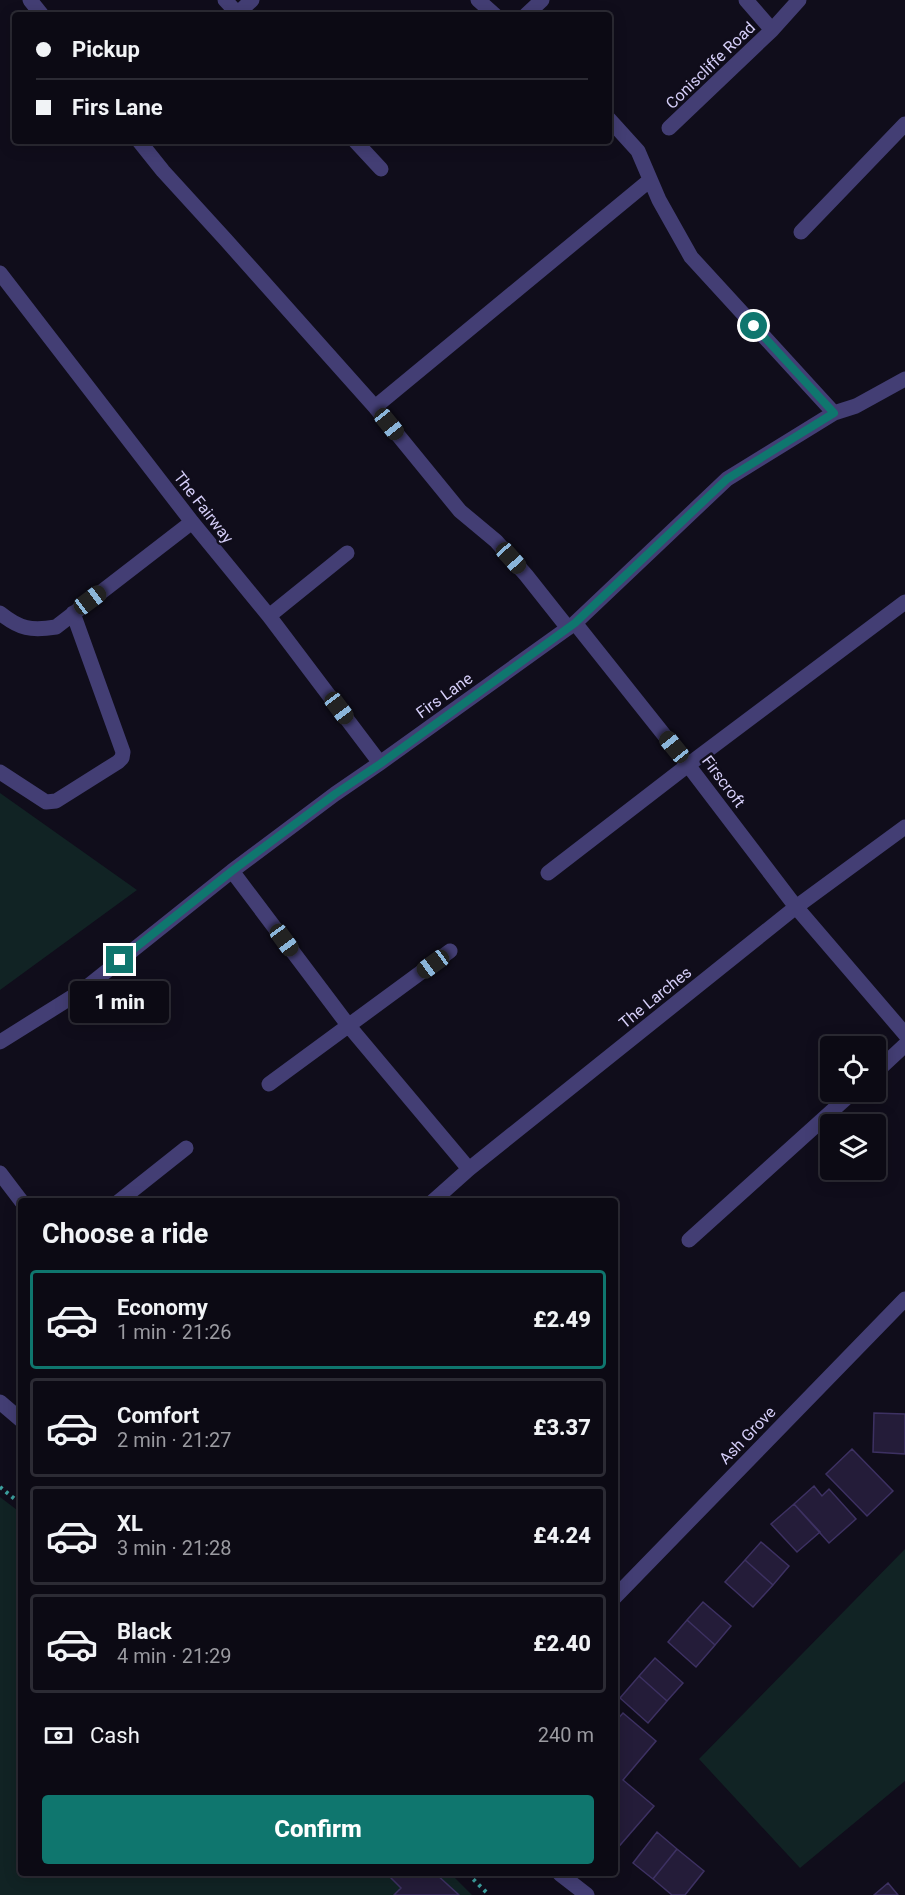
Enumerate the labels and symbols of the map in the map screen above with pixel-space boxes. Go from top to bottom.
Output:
street label: Coniscliffe Road [662,18,759,113]
route start [740,312,767,339]
car [371,404,407,444]
street label: The Fairway [170,468,238,547]
car [492,539,530,577]
car [70,582,110,618]
street label: Firs Lane [412,669,476,722]
car [321,688,357,728]
car [656,727,692,767]
street label: Firscroft [698,752,749,811]
car [266,920,302,960]
route end [106,946,133,973]
car [413,946,453,982]
street label: The Larches [615,963,695,1032]
callout: 1 min [70,981,170,1023]
street label: Ash Grove [715,1403,779,1468]

